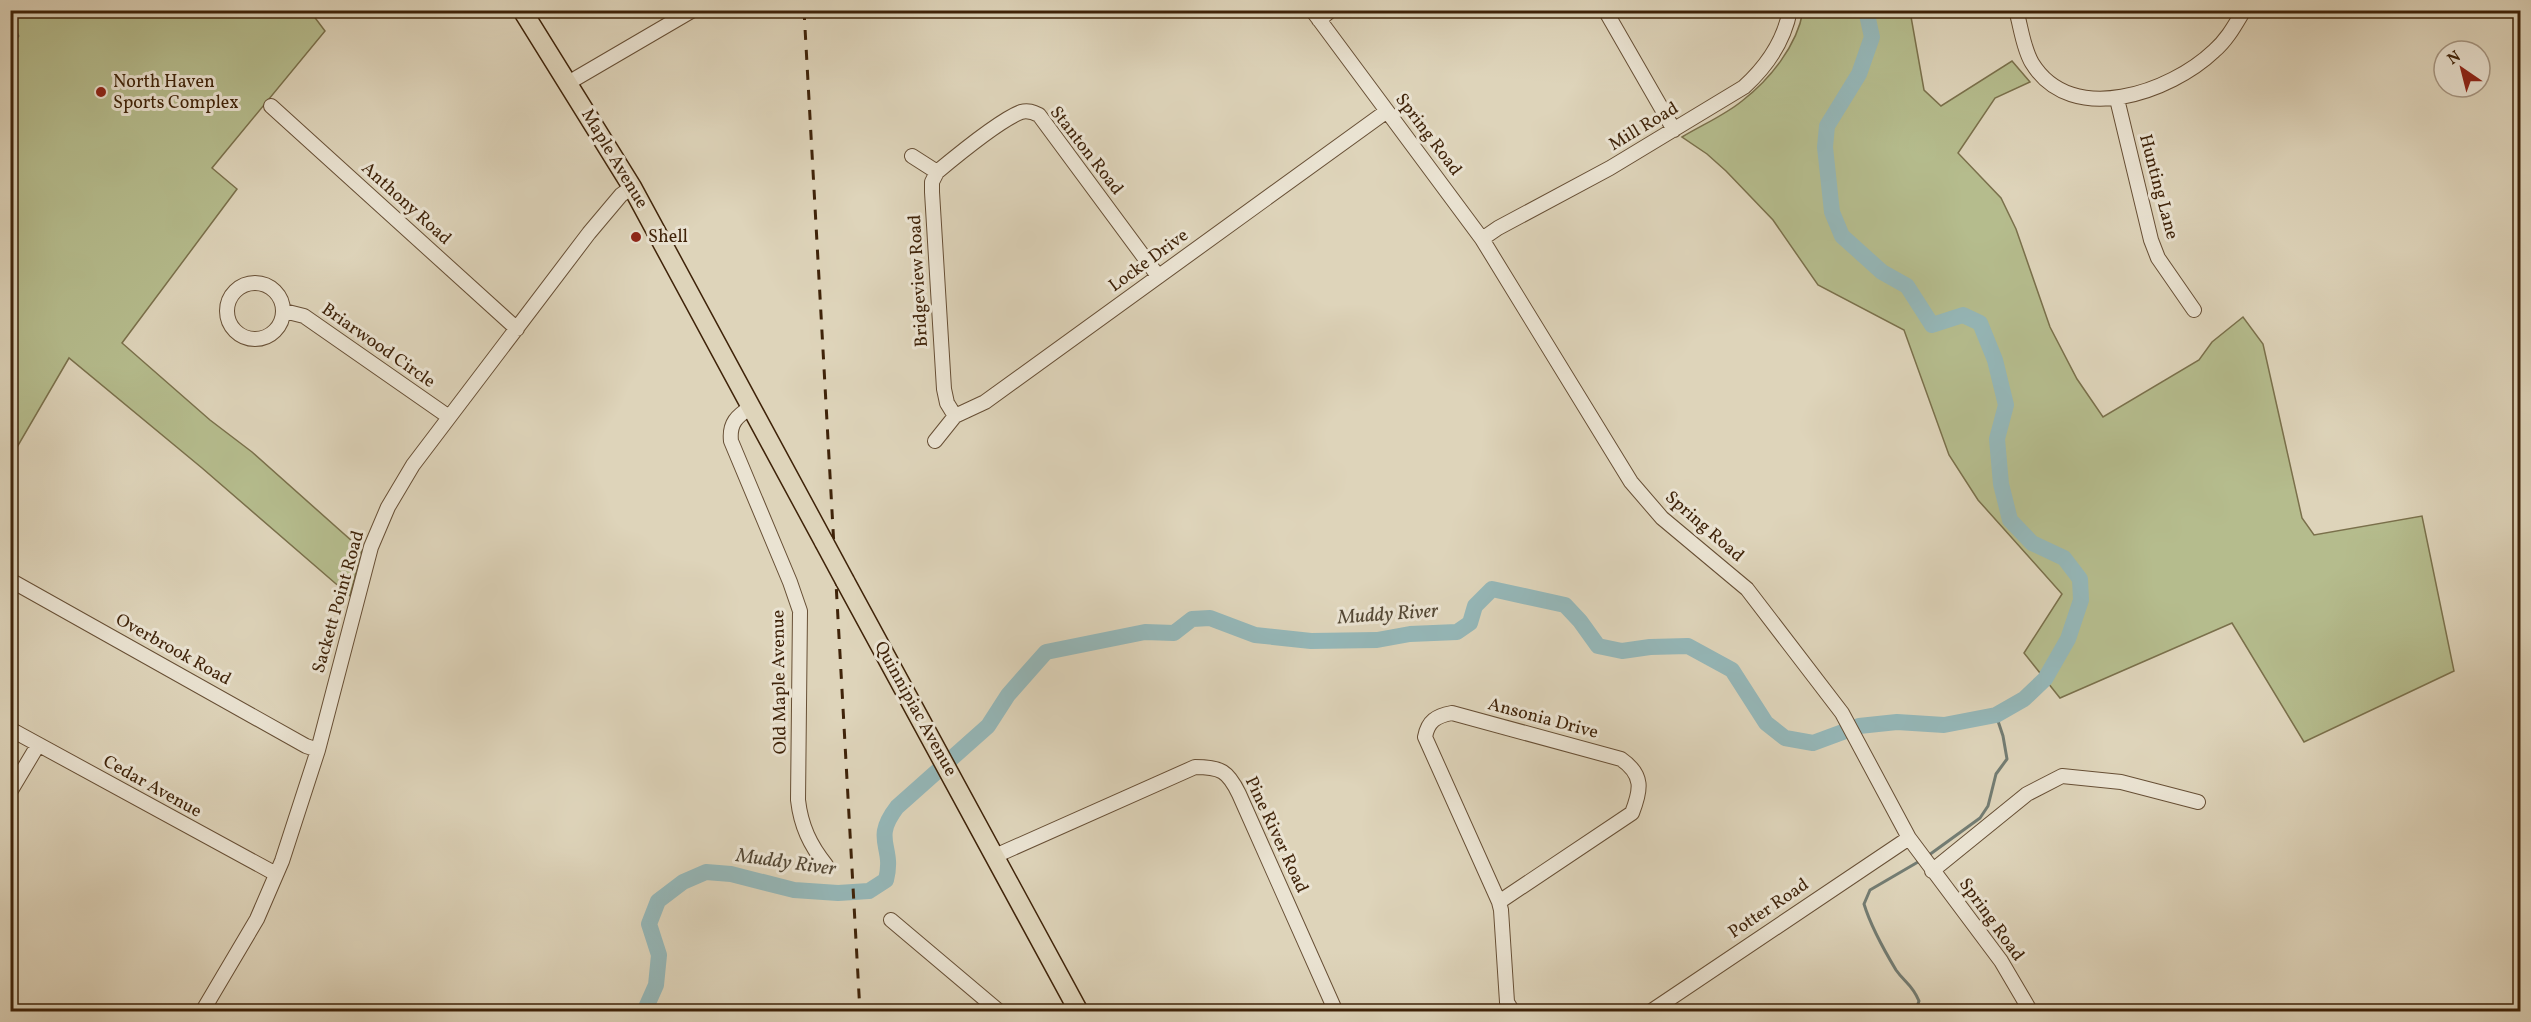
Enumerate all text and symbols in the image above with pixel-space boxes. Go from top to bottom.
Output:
north arrow [2432,39,2492,99]
text: N [2443,46,2466,71]
place label: North Haven Sports Complex [113,70,239,116]
marker: North Haven Sports Complex [94,85,108,99]
street label: Spring Road [1389,89,1467,181]
street label: Mill Road [1604,96,1684,158]
street label: Stanton Road [1043,101,1129,201]
street label: Maple Avenue [574,104,654,214]
street label: Hunting Lane [2132,132,2184,242]
street label: Anthony Road [355,157,457,251]
street label: Bridgeview Road [903,214,935,348]
street label: Locke Drive [1104,224,1194,298]
place label: Shell [648,225,688,250]
marker: Shell [629,230,643,244]
street label: Briarwood Circle [316,297,440,395]
street label: Spring Road [1659,486,1749,568]
street label: Sackett Point Road [307,528,371,676]
water label: Muddy River [1336,597,1440,633]
street label: Overbrook Road [111,608,235,692]
street label: Old Maple Avenue [766,610,794,754]
street label: Quinnipiac Avenue [867,637,963,781]
street label: Ansonia Drive [1485,692,1601,746]
street label: Cedar Avenue [98,750,206,824]
street label: Pine River Road [1238,773,1314,897]
water label: Muddy River [733,842,838,884]
street label: Potter Road [1724,873,1814,945]
street label: Spring Road [1952,873,2030,967]

